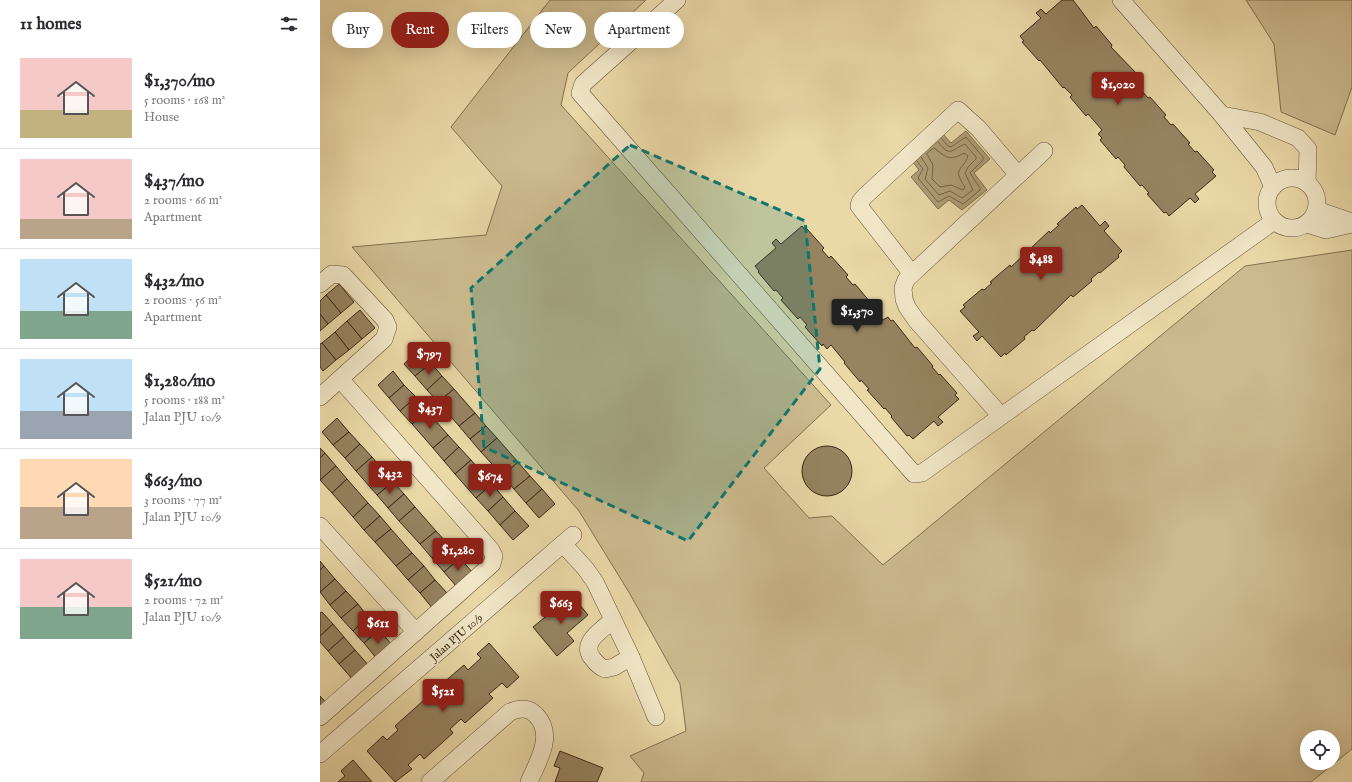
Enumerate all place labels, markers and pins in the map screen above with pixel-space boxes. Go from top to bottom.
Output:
pin: $1,020 [1085,72,1151,106]
pin: $488 [1017,247,1065,281]
pin: $1,370 [824,299,890,333]
pin: $797 [405,342,453,376]
pin: $437 [406,396,454,430]
pin: $432 [366,461,414,495]
pin: $674 [466,464,514,498]
pin: $1,280 [425,538,491,572]
pin: $663 [537,591,585,625]
pin: $611 [354,611,402,645]
pin: $521 [419,679,467,713]

